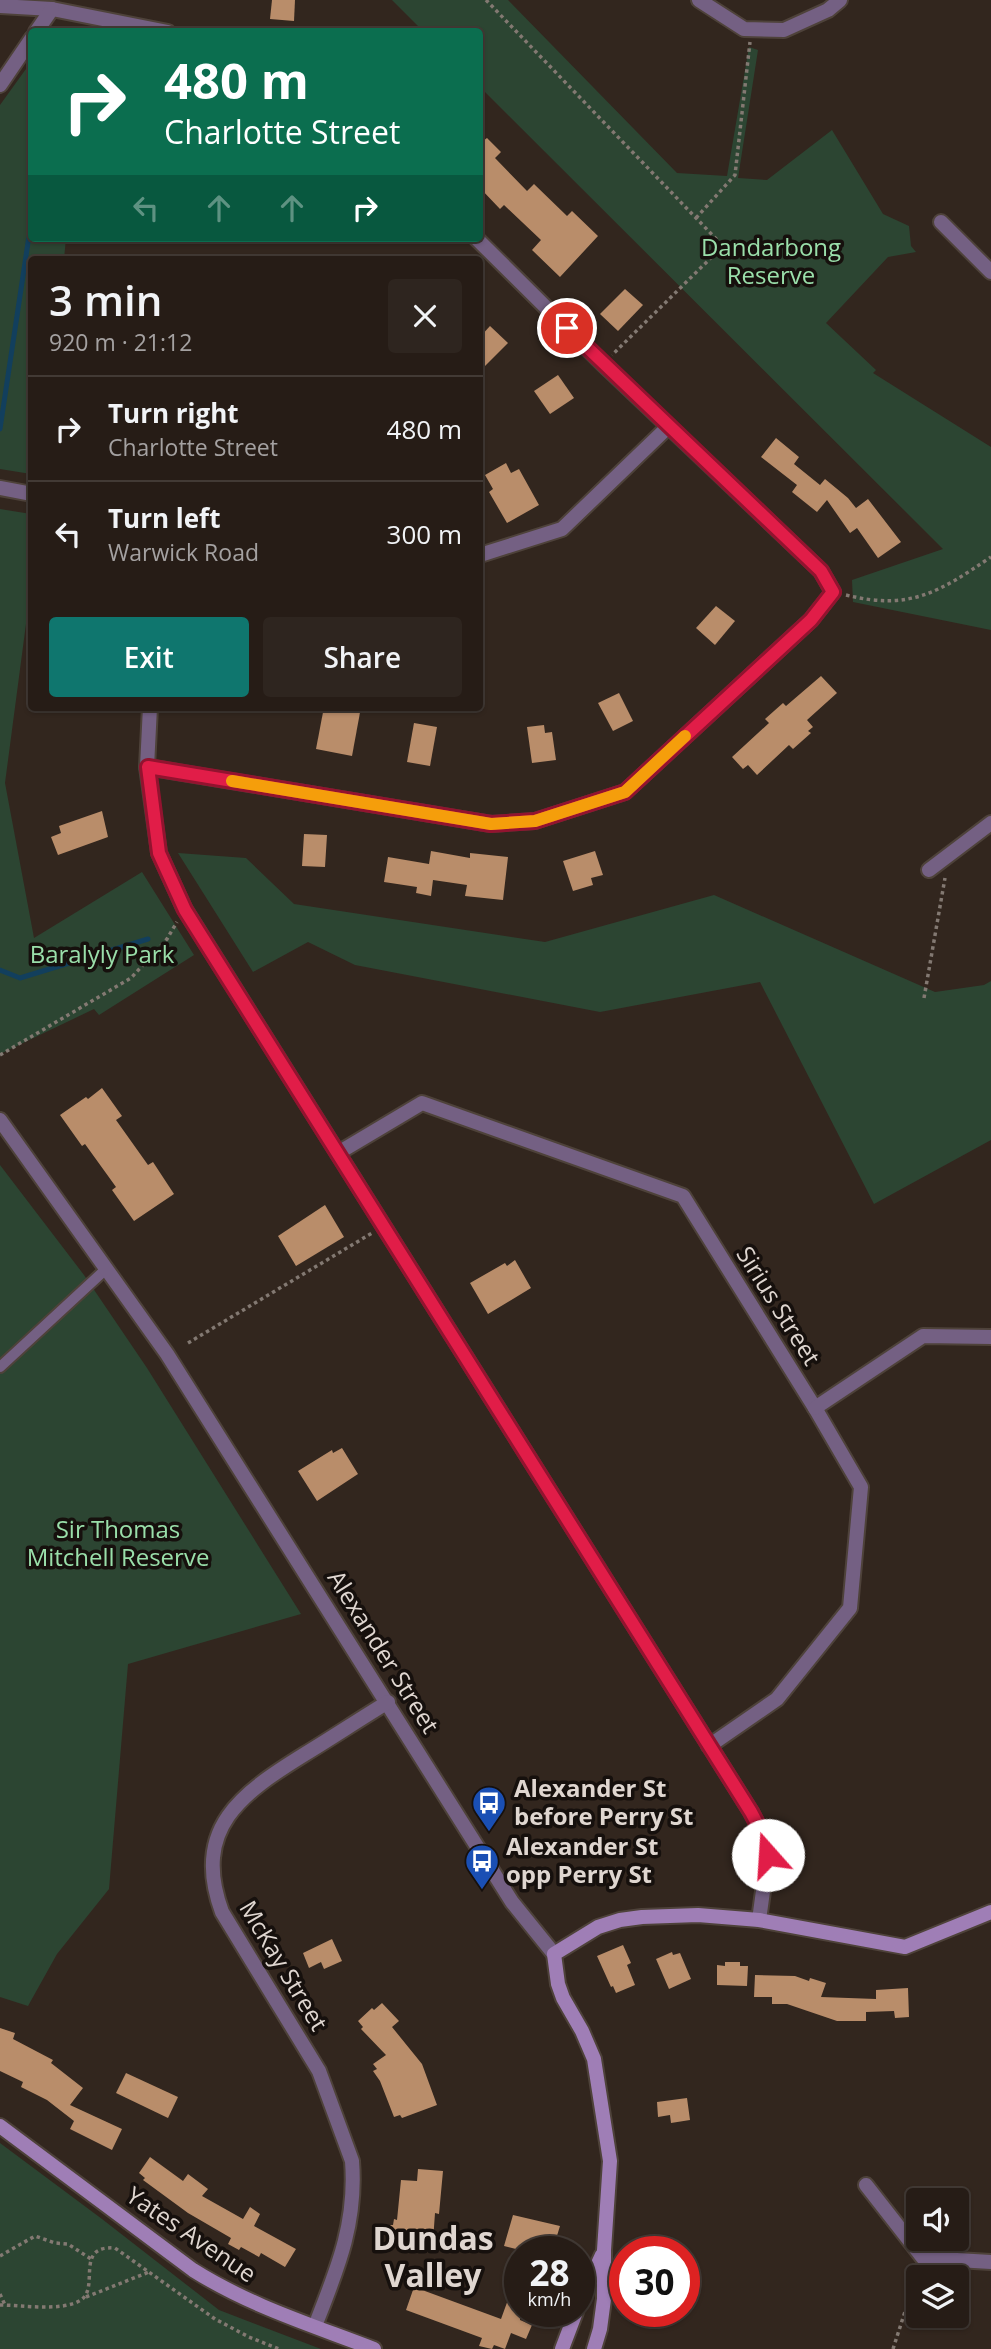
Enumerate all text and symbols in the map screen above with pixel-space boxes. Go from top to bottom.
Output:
text: 480 m [164,47,309,113]
icon: right [49,56,140,147]
text: Charlotte Street [164,110,400,153]
icon: left [127,189,165,227]
icon: ahead [200,189,238,227]
icon: ahead [273,189,311,227]
icon: right [346,189,384,227]
park label: Dandarbong Reserve [701,230,841,291]
text: 3 min [49,271,162,328]
button: close [388,279,462,353]
pin [537,298,597,358]
icon: arrive [548,309,586,347]
text: 920 m · 21:12 [49,326,192,358]
text: Turn right [108,395,239,431]
icon: right [49,410,87,448]
text: 480 m [387,411,462,447]
text: Charlotte Street [108,431,278,463]
text: Turn left [108,500,220,536]
icon: left [49,515,87,553]
text: 300 m [387,516,462,552]
text: Warwick Road [108,536,259,568]
button: Exit [49,617,249,697]
button: Share [263,617,462,697]
park label: Baralyly Park [30,937,175,970]
street label: Sirius Street [730,1239,829,1371]
park label: Sir Thomas Mitchell Reserve [27,1512,209,1573]
street label: Alexander Street [321,1563,448,1739]
place label: Alexander St before Perry St [514,1771,693,1832]
bus stop icon: Alexander St before Perry St [470,1784,508,1833]
position arrow [731,1818,805,1892]
place label: Alexander St opp Perry St [506,1829,658,1890]
bus stop icon: Alexander St opp Perry St [463,1842,501,1891]
street label: McKay Street [232,1894,336,2036]
street label: Yates Avenue [120,2178,263,2289]
map controls [906,2188,969,2328]
button: sound [906,2188,969,2251]
district label: Dundas Valley [372,2216,494,2296]
speed limit sign: 30 [609,2236,700,2327]
text: 28 [529,2249,570,2296]
button: layers [906,2265,969,2328]
text: km/h [528,2287,571,2311]

